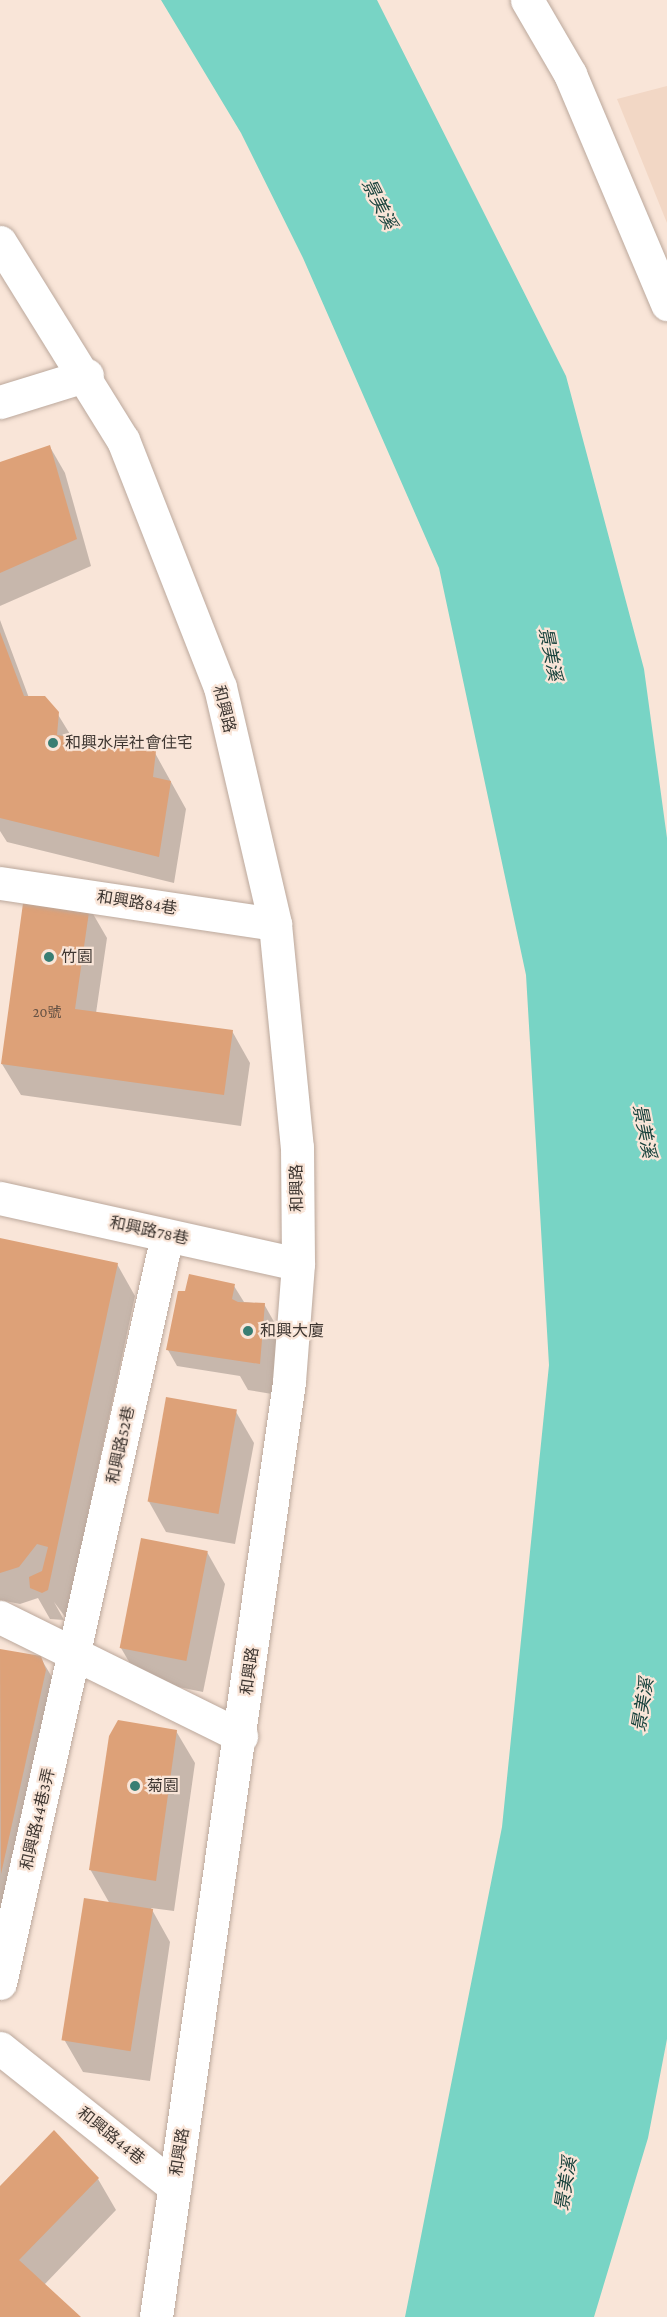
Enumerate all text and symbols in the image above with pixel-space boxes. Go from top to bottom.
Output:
water label: 景美溪 [357,175,401,233]
water label: 景美溪 [534,625,566,683]
street label: 和興路 [209,683,239,735]
place label: 和興水岸社會住宅 [65,733,193,753]
marker: 和興水岸社會住宅 [46,736,60,750]
street label: 和興路84巷 [96,887,178,919]
place label: 竹園 [61,947,93,967]
marker: 竹園 [42,950,56,964]
house number: 20號 [33,1004,61,1020]
water label: 景美溪 [628,1102,660,1160]
street label: 和興路 [287,1164,307,1212]
street label: 和興路78巷 [108,1213,190,1249]
place label: 和興大廈 [260,1321,324,1341]
marker: 和興大廈 [241,1324,255,1338]
street label: 和興路52巷 [103,1404,139,1486]
street label: 和興路 [237,1646,263,1696]
water label: 景美溪 [628,1677,658,1733]
street label: 和興路44巷3弄 [17,1766,59,1872]
place label: 菊園 [147,1776,179,1796]
marker: 菊園 [128,1779,142,1793]
street label: 和興路44巷 [74,2103,148,2169]
street label: 和興路 [167,2127,193,2177]
water label: 景美溪 [551,2156,581,2212]

